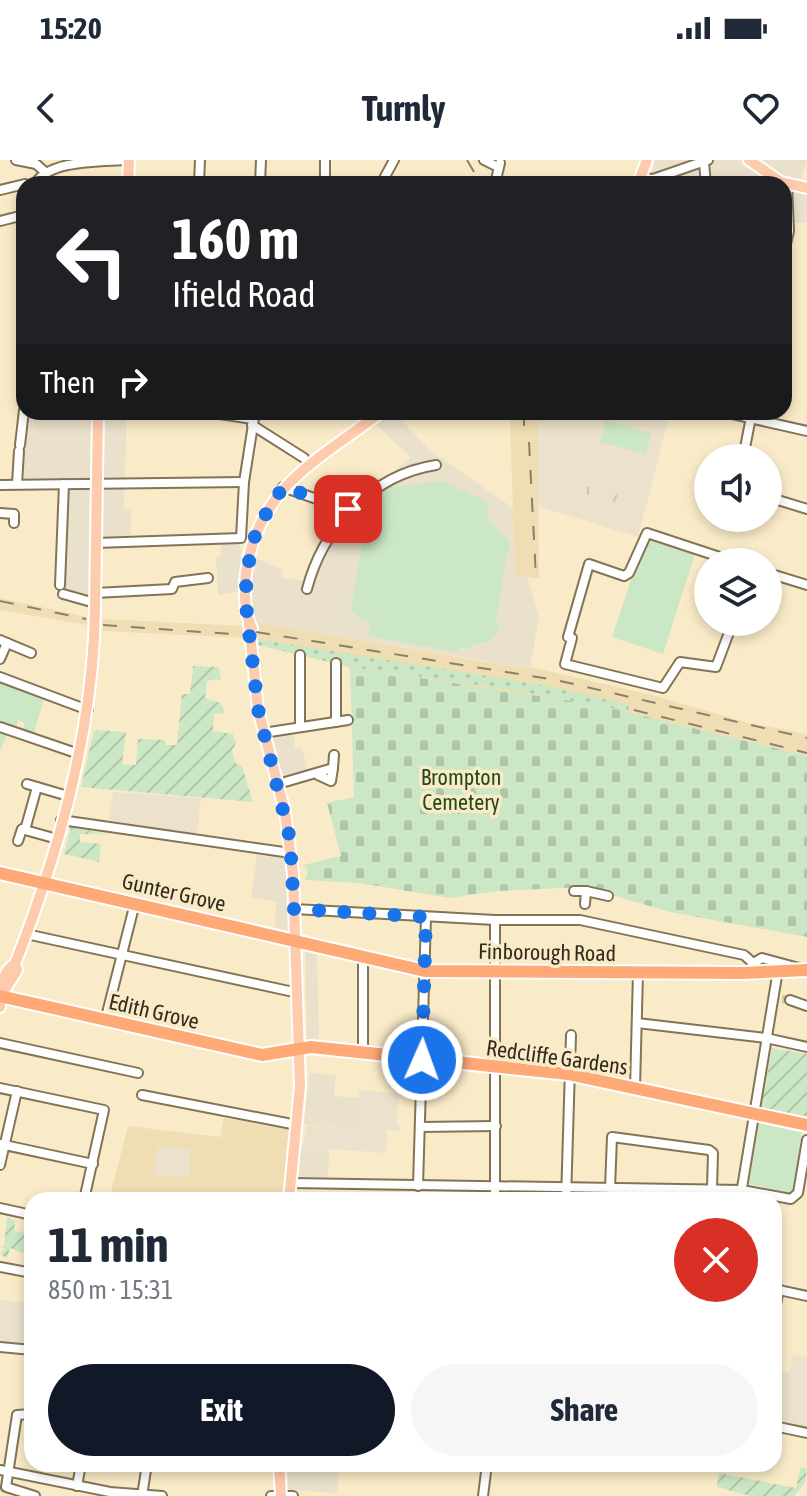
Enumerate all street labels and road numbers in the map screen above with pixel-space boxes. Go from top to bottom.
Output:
street label: Gunter Grove [120,867,228,917]
street label: Finborough Road [478,938,616,966]
street label: Edith Grove [106,988,202,1034]
street label: Redcliffe Gardens [485,1034,630,1080]

